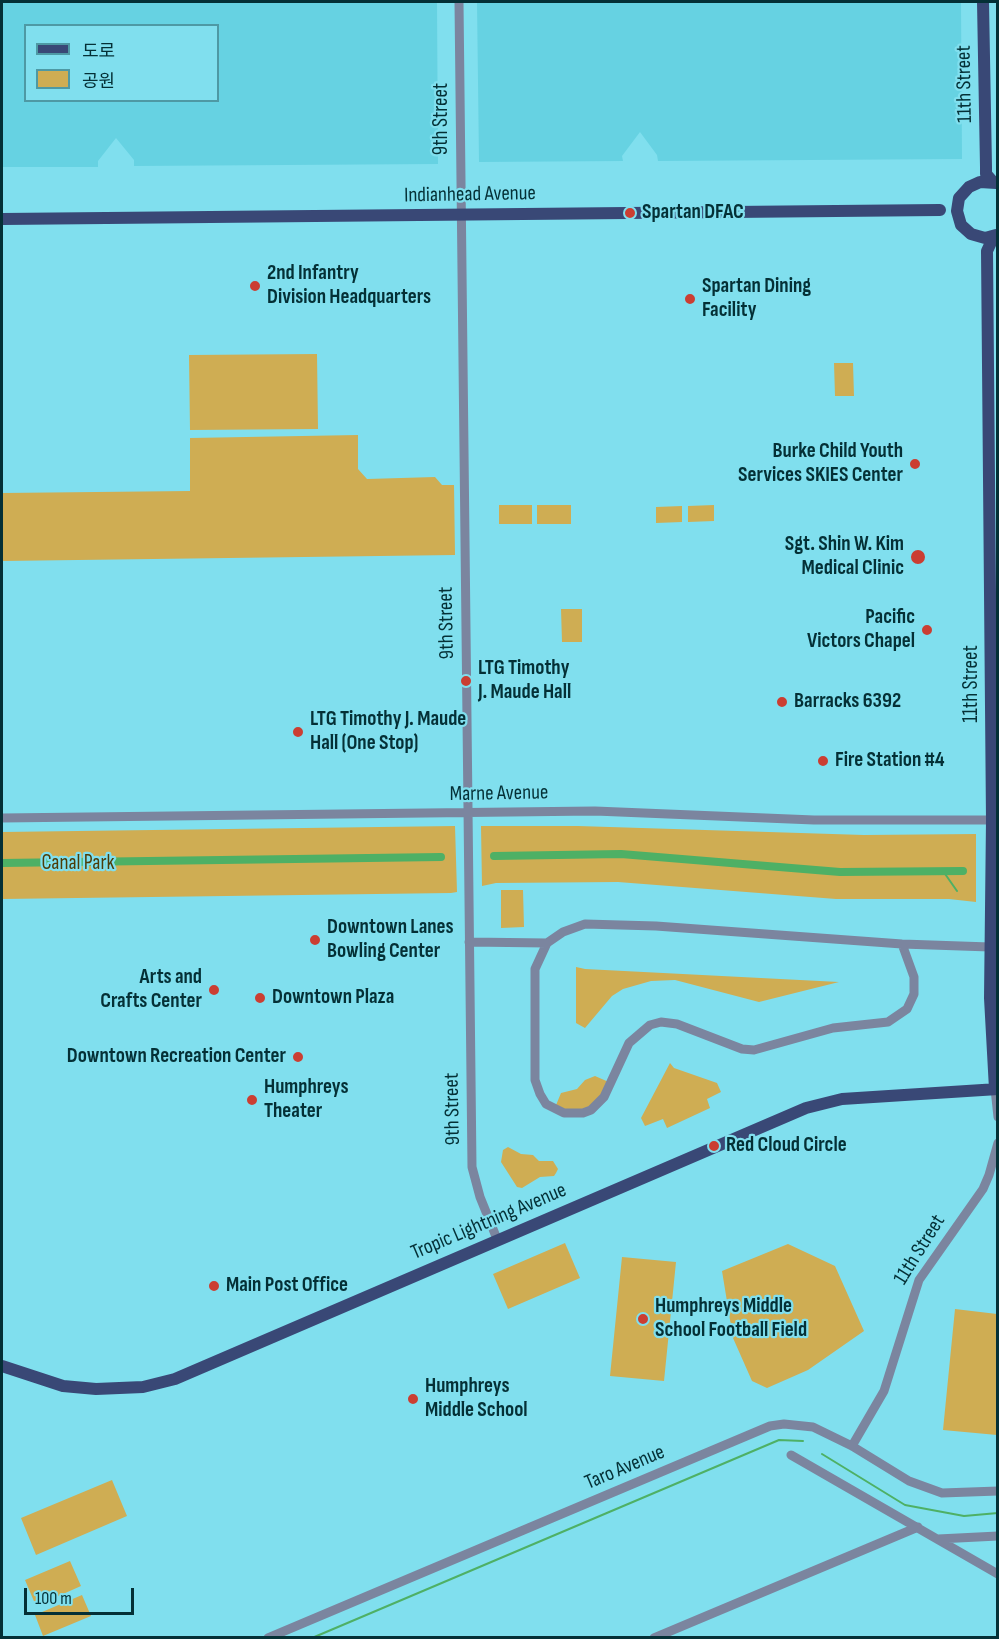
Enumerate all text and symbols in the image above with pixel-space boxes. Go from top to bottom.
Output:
legend [24,24,219,102]
text: 도로 [82,41,115,62]
street label: 11th Street [952,45,978,123]
text: 공원 [82,71,115,92]
street label: 9th Street [429,83,455,155]
street label: Indianhead Avenue [404,181,536,209]
place label: Spartan DFAC [642,200,744,226]
marker: Spartan DFAC [623,206,637,220]
place label: 2nd Infantry Division Headquarters [267,261,431,311]
place label: Spartan Dining Facility [702,274,811,324]
marker: 2nd Infantry Division Headquarters [248,279,262,293]
marker: Spartan Dining Facility [683,292,697,306]
place label: Burke Child Youth Services SKIES Center [738,439,903,489]
marker: Burke Child Youth Services SKIES Center [908,457,922,471]
place label: Sgt. Shin W. Kim Medical Clinic [785,532,904,582]
marker: Sgt. Shin W. Kim Medical Clinic [909,548,927,566]
street label: 9th Street [434,587,460,659]
place label: Pacific Victors Chapel [807,605,915,655]
marker: Pacific Victors Chapel [920,623,934,637]
street label: 11th Street [959,645,985,723]
place label: LTG Timothy J. Maude Hall [478,656,571,706]
marker: LTG Timothy J. Maude Hall [459,674,473,688]
place label: Barracks 6392 [794,689,901,715]
marker: Barracks 6392 [775,695,789,709]
place label: LTG Timothy J. Maude Hall (One Stop) [310,707,466,757]
marker: LTG Timothy J. Maude Hall (One Stop) [291,725,305,739]
place label: Fire Station #4 [835,748,944,774]
marker: Fire Station #4 [816,754,830,768]
street label: Marne Avenue [449,781,549,807]
park label: Canal Park [42,851,114,877]
place label: Downtown Lanes Bowling Center [327,915,454,965]
marker: Downtown Lanes Bowling Center [308,933,322,947]
place label: Arts and Crafts Center [100,965,202,1015]
marker: Arts and Crafts Center [207,983,221,997]
place label: Downtown Plaza [272,985,394,1011]
marker: Downtown Plaza [253,991,267,1005]
place label: Downtown Recreation Center [67,1044,286,1070]
marker: Downtown Recreation Center [291,1050,305,1064]
street label: 9th Street [440,1073,466,1145]
place label: Humphreys Theater [264,1075,349,1125]
marker: Humphreys Theater [245,1093,259,1107]
place label: Red Cloud Circle [726,1133,847,1159]
marker: Red Cloud Circle [707,1139,721,1153]
street label: Tropic Lightning Avenue [408,1178,570,1266]
street label: 11th Street [889,1210,951,1290]
place label: Main Post Office [226,1273,348,1299]
marker: Main Post Office [207,1279,221,1293]
place label: Humphreys Middle School Football Field [655,1294,807,1344]
marker: Humphreys Middle School Football Field [636,1312,650,1326]
place label: Humphreys Middle School [425,1374,528,1424]
marker: Humphreys Middle School [406,1392,420,1406]
street label: Taro Avenue [581,1440,669,1496]
scale bar [27,1576,136,1614]
text: 100 m [35,1588,72,1609]

